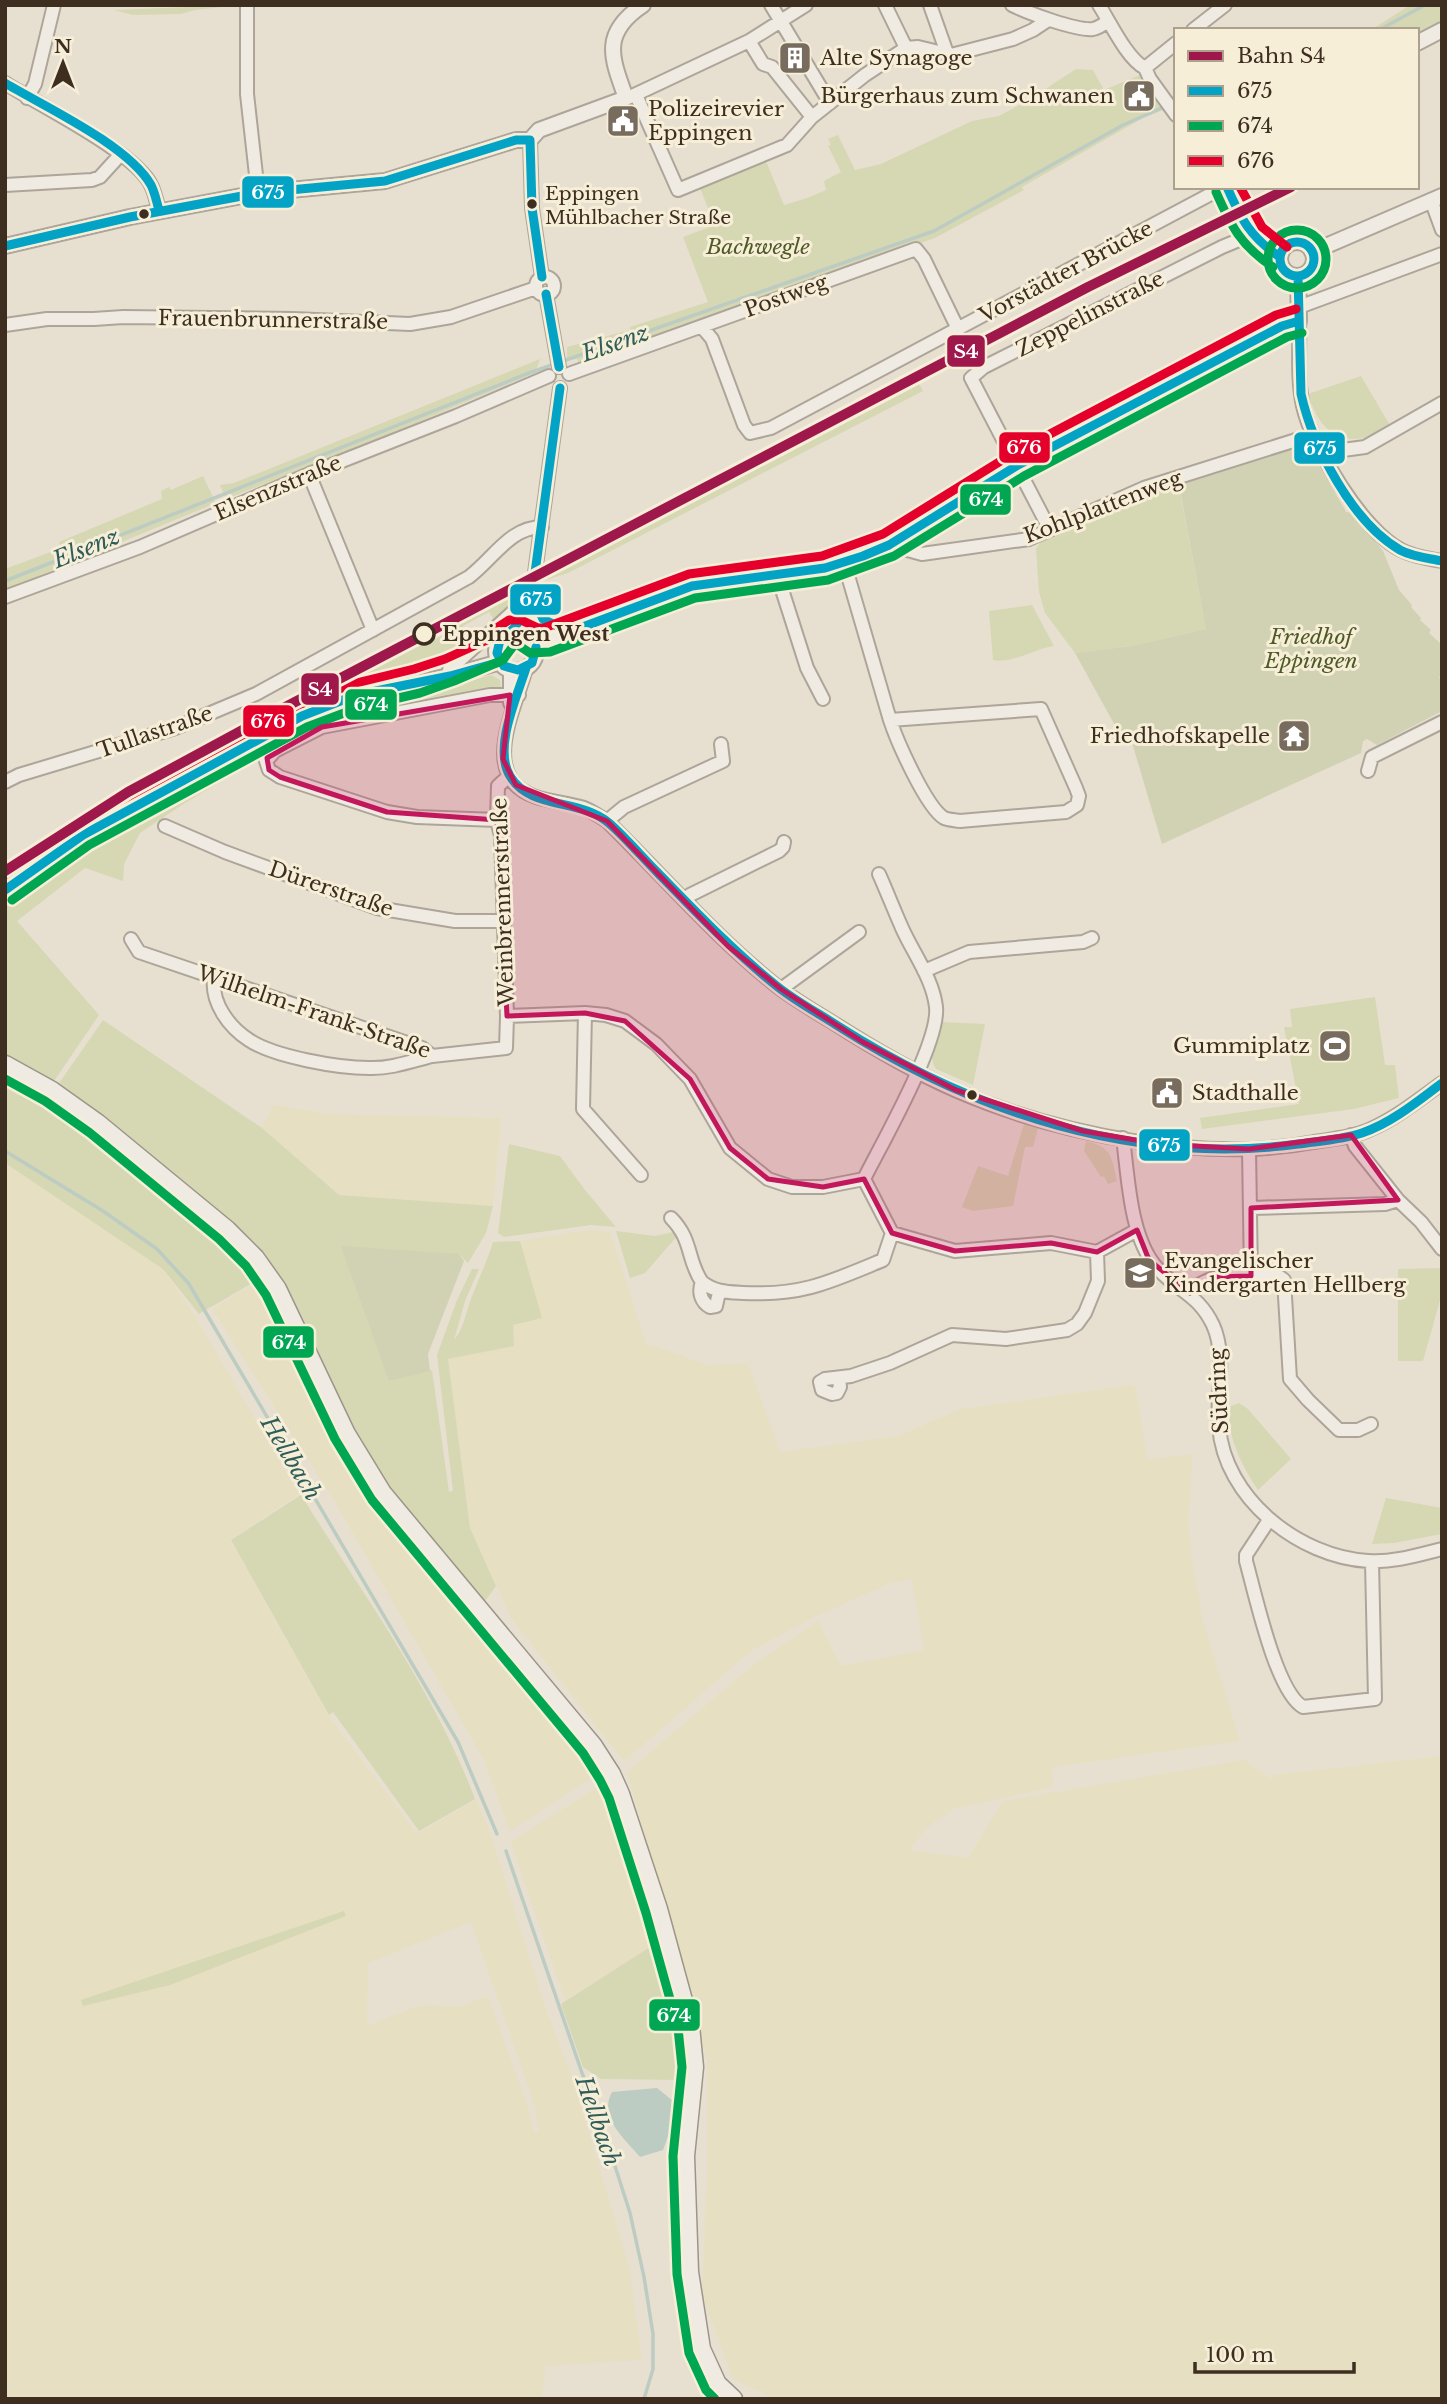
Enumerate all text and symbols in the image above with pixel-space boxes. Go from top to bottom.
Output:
north arrow [28,28,98,98]
legend [1174,28,1419,189]
text: N [54,35,72,58]
building icon: Alte Synagoge [776,39,814,77]
text: Bahn S4 [1237,43,1326,69]
place label: Alte Synagoge [819,45,972,71]
public building icon: Bürgerhaus zum Schwanen [1120,77,1158,115]
text: 675 [1237,78,1273,104]
place label: Bürgerhaus zum Schwanen [820,83,1114,109]
place label: Polizeirevier Eppingen [648,96,784,146]
public building icon: Polizeirevier Eppingen [604,102,642,140]
text: 674 [1237,113,1273,139]
text: 676 [1237,148,1275,174]
line badge: 675 [241,175,295,209]
text: 675 [251,181,285,204]
place label: Eppingen Mühlbacher Straße [545,182,731,229]
marker: Eppingen Mühlbacher Straße [525,197,539,211]
unlabelled marker [137,207,151,221]
street label: Vorstädter Brücke [974,215,1157,329]
park label: Bachwegle [705,234,810,260]
street label: Zeppelinstraße [1012,265,1168,363]
street label: Postweg [741,269,832,323]
street label: Frauenbrunnerstraße [158,305,388,335]
water label: Elsenz [577,318,653,368]
line badge: S4 [946,334,986,368]
text: S4 [953,340,979,363]
line badge: 676 [998,431,1051,464]
line badge: 675 [1293,431,1346,465]
text: 676 [1006,436,1042,459]
text: 675 [1303,437,1337,460]
street label: Elsenzstraße [211,450,345,526]
street label: Kohlplattenweg [1020,465,1186,549]
line badge: 674 [959,483,1012,516]
text: 674 [969,488,1003,511]
water label: Elsenz [48,522,124,574]
line badge: 675 [509,583,562,616]
text: 675 [519,588,553,611]
place label: Eppingen West [442,621,609,647]
marker: Eppingen West [413,623,435,645]
park label: Friedhof Eppingen [1263,624,1358,674]
line badge: S4 [300,672,340,706]
text: S4 [307,678,333,701]
line badge: 674 [344,688,398,721]
text: 674 [354,693,388,716]
street label: Tullastraße [94,700,216,764]
line badge: 676 [242,704,295,738]
text: 676 [250,710,286,733]
temple icon: Friedhofskapelle [1275,717,1313,755]
place label: Friedhofskapelle [1090,723,1270,749]
street label: Weinbrennerstraße [486,797,520,1008]
street label: Dürerstraße [265,856,397,922]
street label: Wilhelm-Frank-Straße [193,959,434,1064]
sports icon: Gummiplatz [1316,1027,1354,1065]
place label: Gummiplatz [1173,1033,1310,1059]
public building icon: Stadthalle [1148,1074,1186,1112]
place label: Stadthalle [1192,1080,1299,1106]
unlabelled marker [965,1088,979,1102]
line badge: 675 [1138,1128,1191,1162]
text: 675 [1147,1134,1181,1157]
place label: Evangelischer Kindergarten Hellberg [1164,1248,1406,1298]
school or university icon: Evangelischer Kindergarten Hellberg [1121,1254,1159,1292]
line badge: 674 [262,1325,315,1359]
text: 674 [272,1331,306,1354]
street label: Südring [1204,1347,1234,1435]
water label: Hellbach [254,1410,327,1505]
line badge: 674 [648,1998,701,2032]
text: 674 [657,2004,691,2027]
water label: Hellbach [569,2071,626,2170]
scale bar [1195,2330,1354,2374]
text: 100 m [1206,2342,1274,2368]

